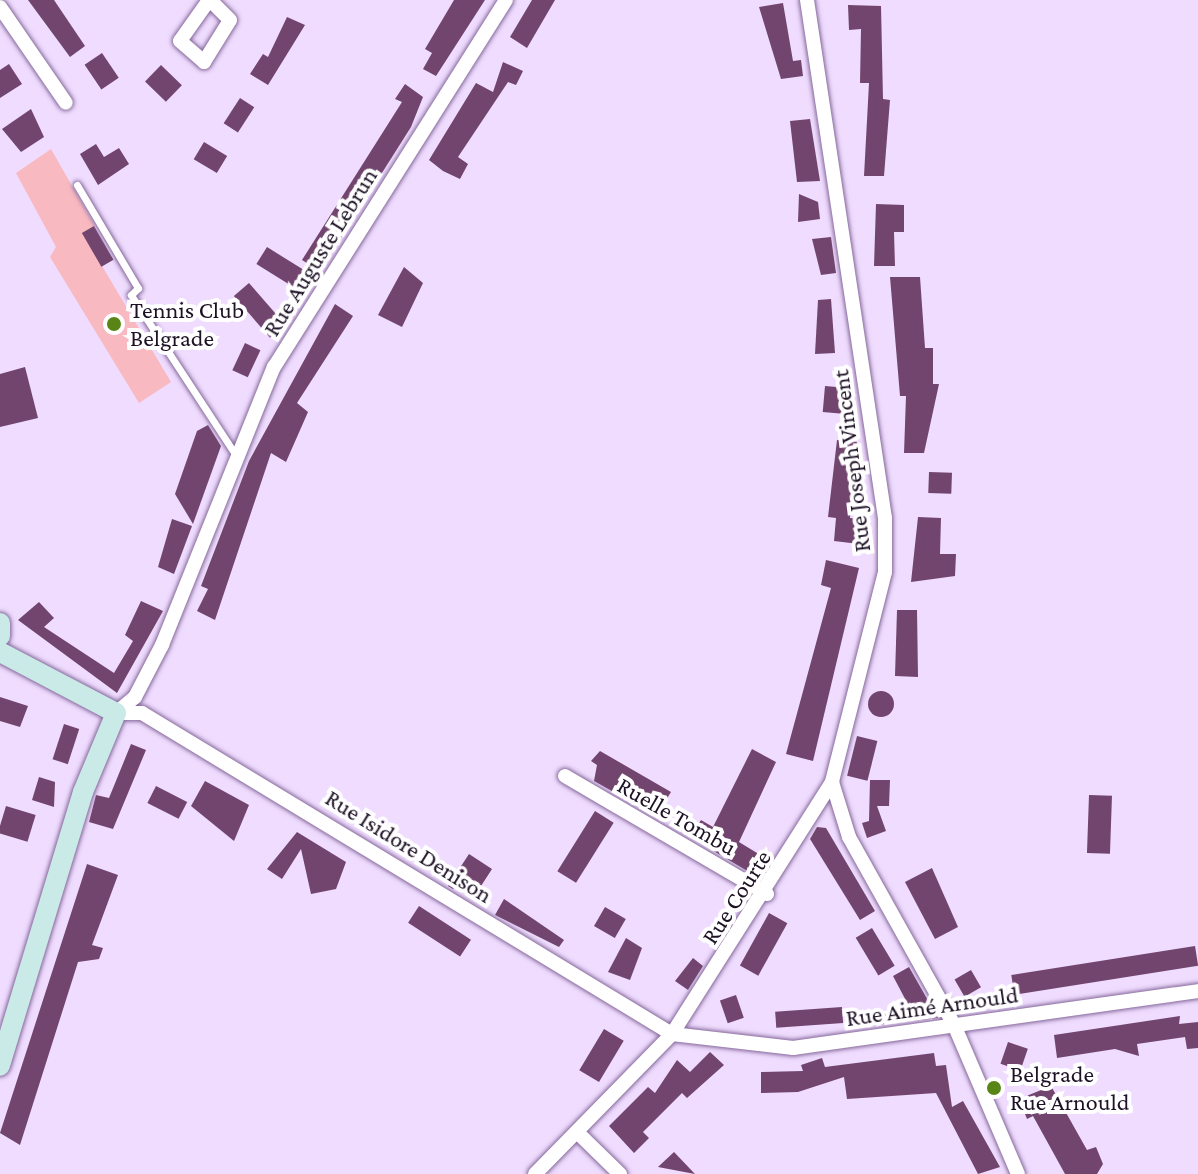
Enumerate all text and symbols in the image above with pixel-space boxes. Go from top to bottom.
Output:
street label: Rue Auguste Lebrun [257,163,383,341]
place label: Tennis Club Belgrade [130,296,244,352]
marker: Tennis Club Belgrade [105,315,123,333]
street label: Rue Joseph Vincent [826,368,876,554]
street label: Ruelle Tombu [613,770,741,862]
street label: Rue Isidore Denison [320,783,498,909]
street label: Rue Courte [695,845,777,949]
street label: Rue Aimé Arnould [844,980,1020,1032]
place label: Belgrade Rue Arnould [1010,1060,1129,1116]
marker: Belgrade Rue Arnould [985,1079,1003,1097]

